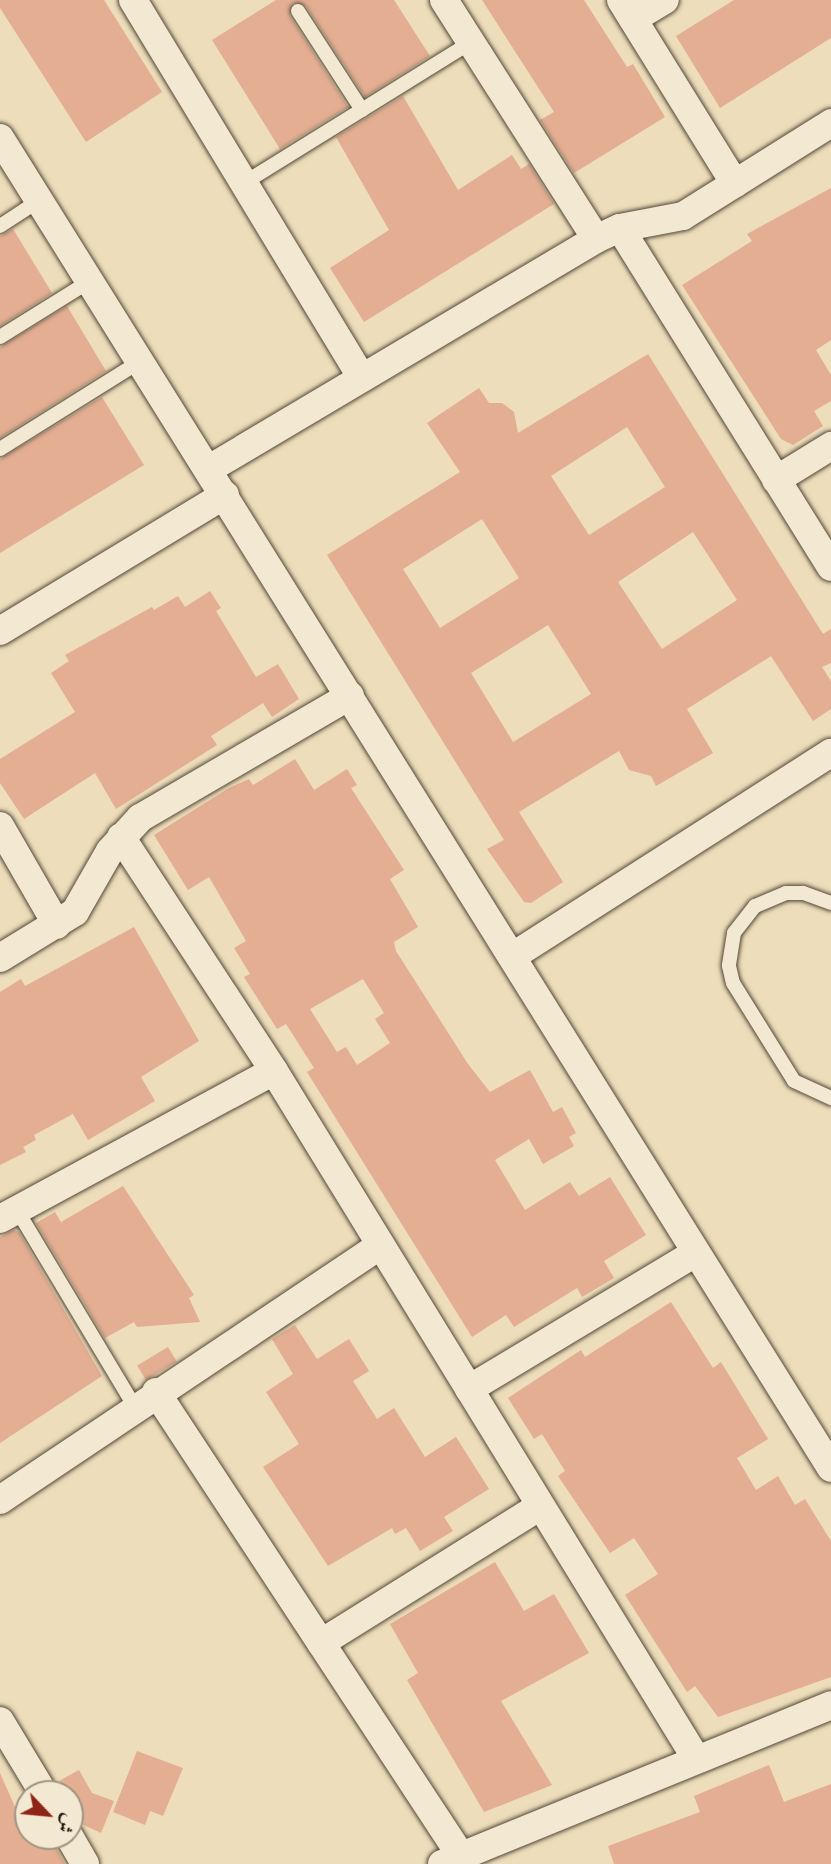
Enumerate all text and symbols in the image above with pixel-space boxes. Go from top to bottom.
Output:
north arrow [14,1780,84,1850]
text: ش [50,1809,82,1837]

